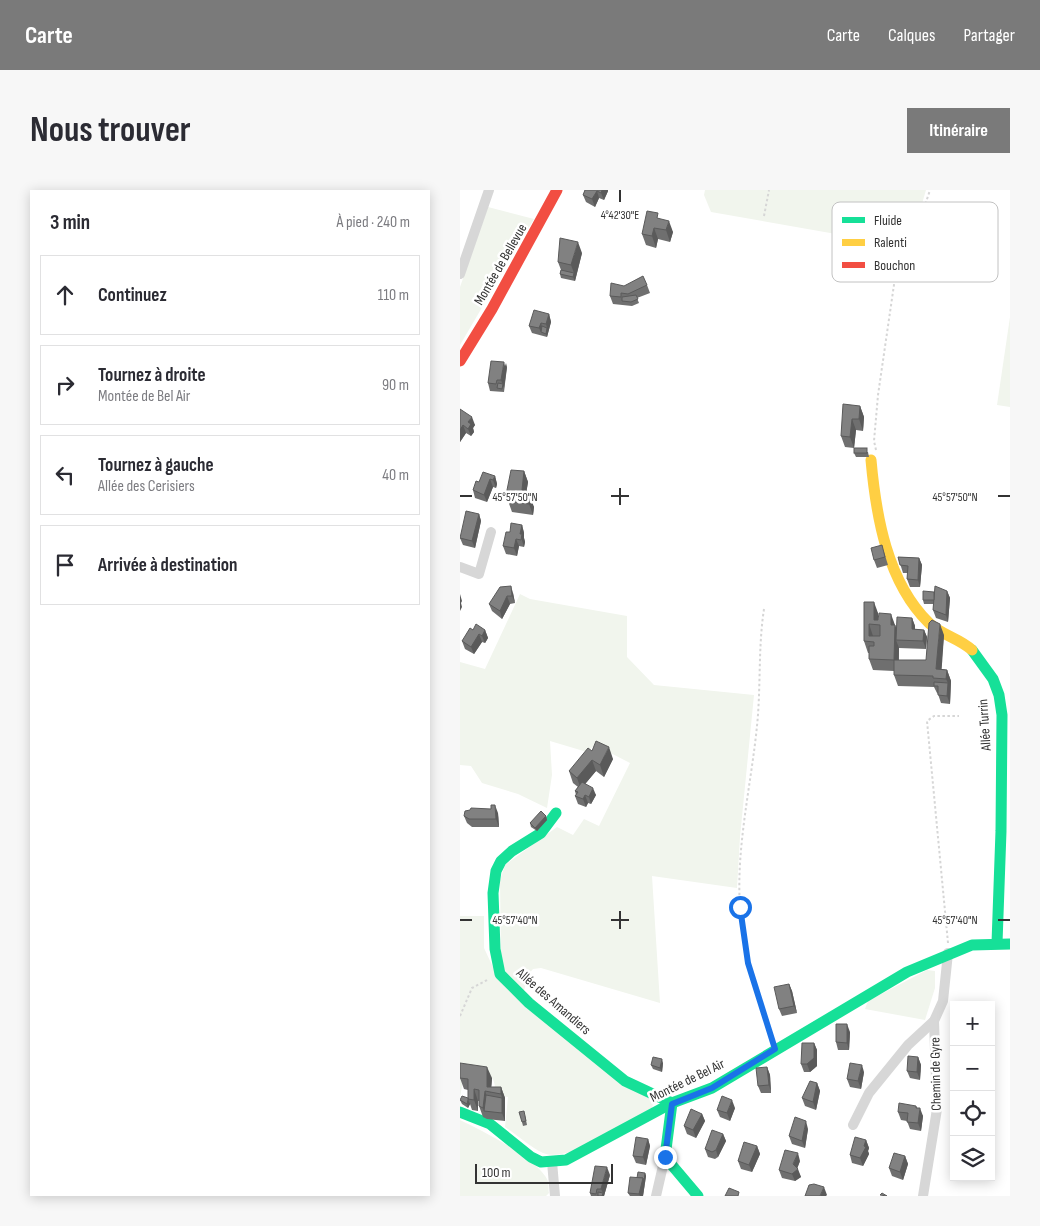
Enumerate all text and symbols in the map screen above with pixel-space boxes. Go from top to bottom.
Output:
text: Carte [25,21,73,50]
text: Carte [827,25,860,46]
text: Calques [888,25,935,46]
text: Partager [963,25,1015,46]
button: Itinéraire [907,108,1010,153]
text: Nous trouver [30,109,191,152]
legend [832,202,998,282]
text: 4°42'30"E [601,208,639,223]
text: 3 min [50,210,90,235]
text: Fluide [874,212,902,229]
text: À pied · 240 m [336,213,410,232]
street label: Montée de Bellevue [470,221,531,308]
text: Ralenti [874,234,907,251]
text: Bouchon [874,257,915,274]
icon: ahead [51,281,79,309]
text: Continuez [98,284,167,307]
text: 110 m [378,286,409,305]
text: Tournez à droite [98,364,206,387]
icon: right [51,371,79,399]
text: 90 m [382,376,409,395]
text: Montée de Bel Air [98,387,190,406]
text: Tournez à gauche [98,454,214,477]
icon: left [51,461,79,489]
text: 40 m [382,466,409,485]
text: Allée des Cerisiers [98,477,195,496]
text: 45°57'50"N [492,490,538,505]
text: 45°57'50"N [932,490,978,505]
icon: arrive [51,551,79,579]
text: Arrivée à destination [98,554,238,577]
street label: Allée Turrin [974,698,995,753]
route start [729,896,752,919]
text: 45°57'40"N [492,913,538,928]
text: 45°57'40"N [932,913,978,928]
street label: Allée des Amandiers [512,964,594,1038]
map controls [950,1001,995,1181]
button: + [950,1001,995,1046]
street label: Chemin de Gyre [926,1037,945,1111]
button: − [950,1046,995,1091]
street label: Montée de Bel Air [647,1055,727,1106]
button: locate [950,1091,995,1136]
button: layers [950,1136,995,1181]
route end [654,1146,677,1169]
scale bar [475,1161,612,1184]
text: 100 m [482,1164,511,1181]

